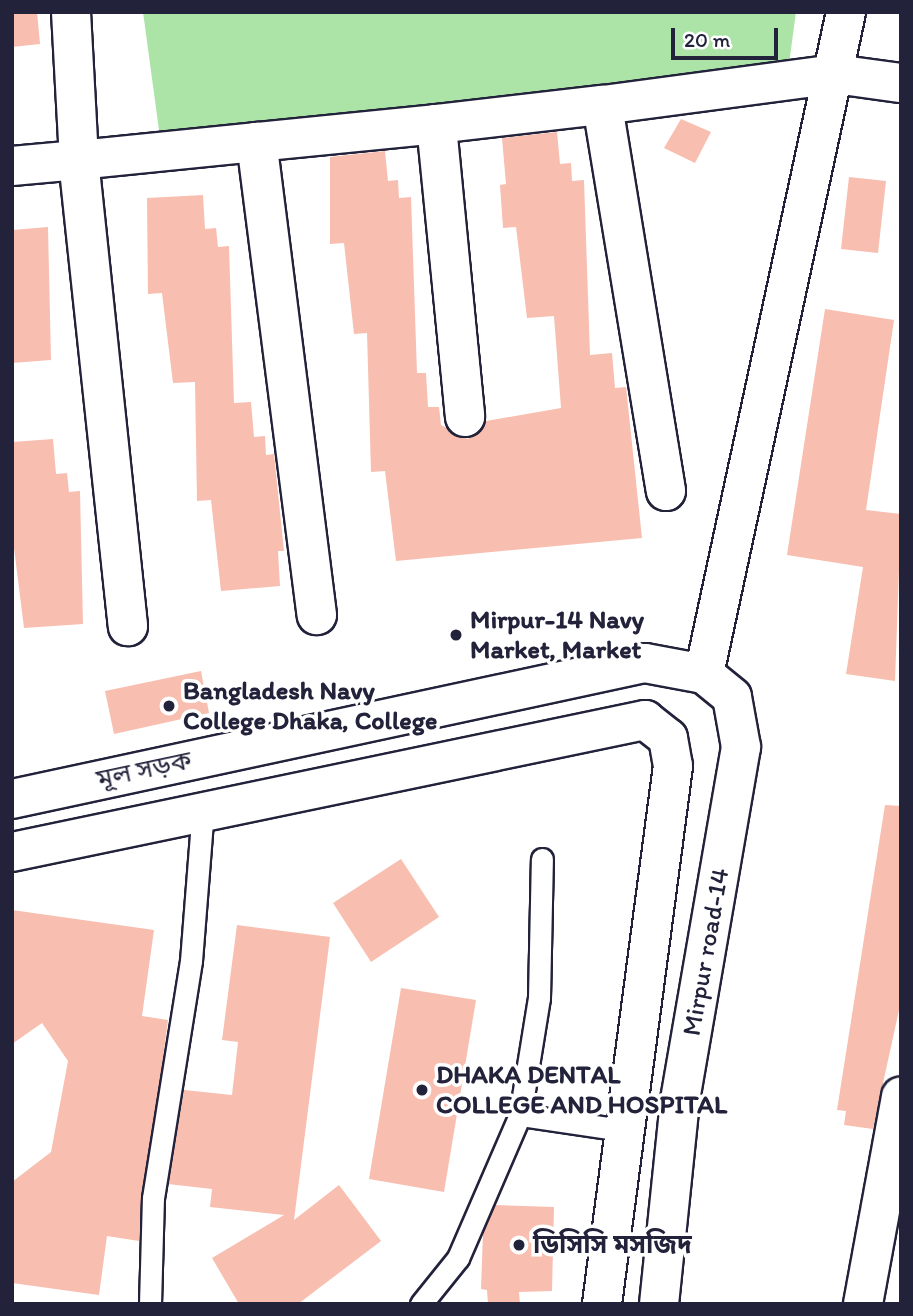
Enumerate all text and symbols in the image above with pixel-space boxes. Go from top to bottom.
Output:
scale bar [675,14,782,58]
text: 20 m [684,27,730,52]
place label: Mirpur-14 Navy Market, Market [470,604,644,666]
marker: Mirpur-14 Navy Market, Market [448,627,464,643]
place label: Bangladesh Navy College Dhaka, College [183,675,438,736]
marker: Bangladesh Navy College Dhaka, College [161,698,177,714]
street label: মূল সড়ক [94,745,194,795]
street label: Mirpur road-14 [676,866,736,1038]
place label: DHAKA DENTAL COLLEGE AND HOSPITAL [436,1059,725,1120]
marker: DHAKA DENTAL COLLEGE AND HOSPITAL [414,1082,430,1098]
place label: ডিসিসি মসজিদ [533,1229,692,1261]
marker: ডিসিসি মসজিদ [511,1237,527,1253]

